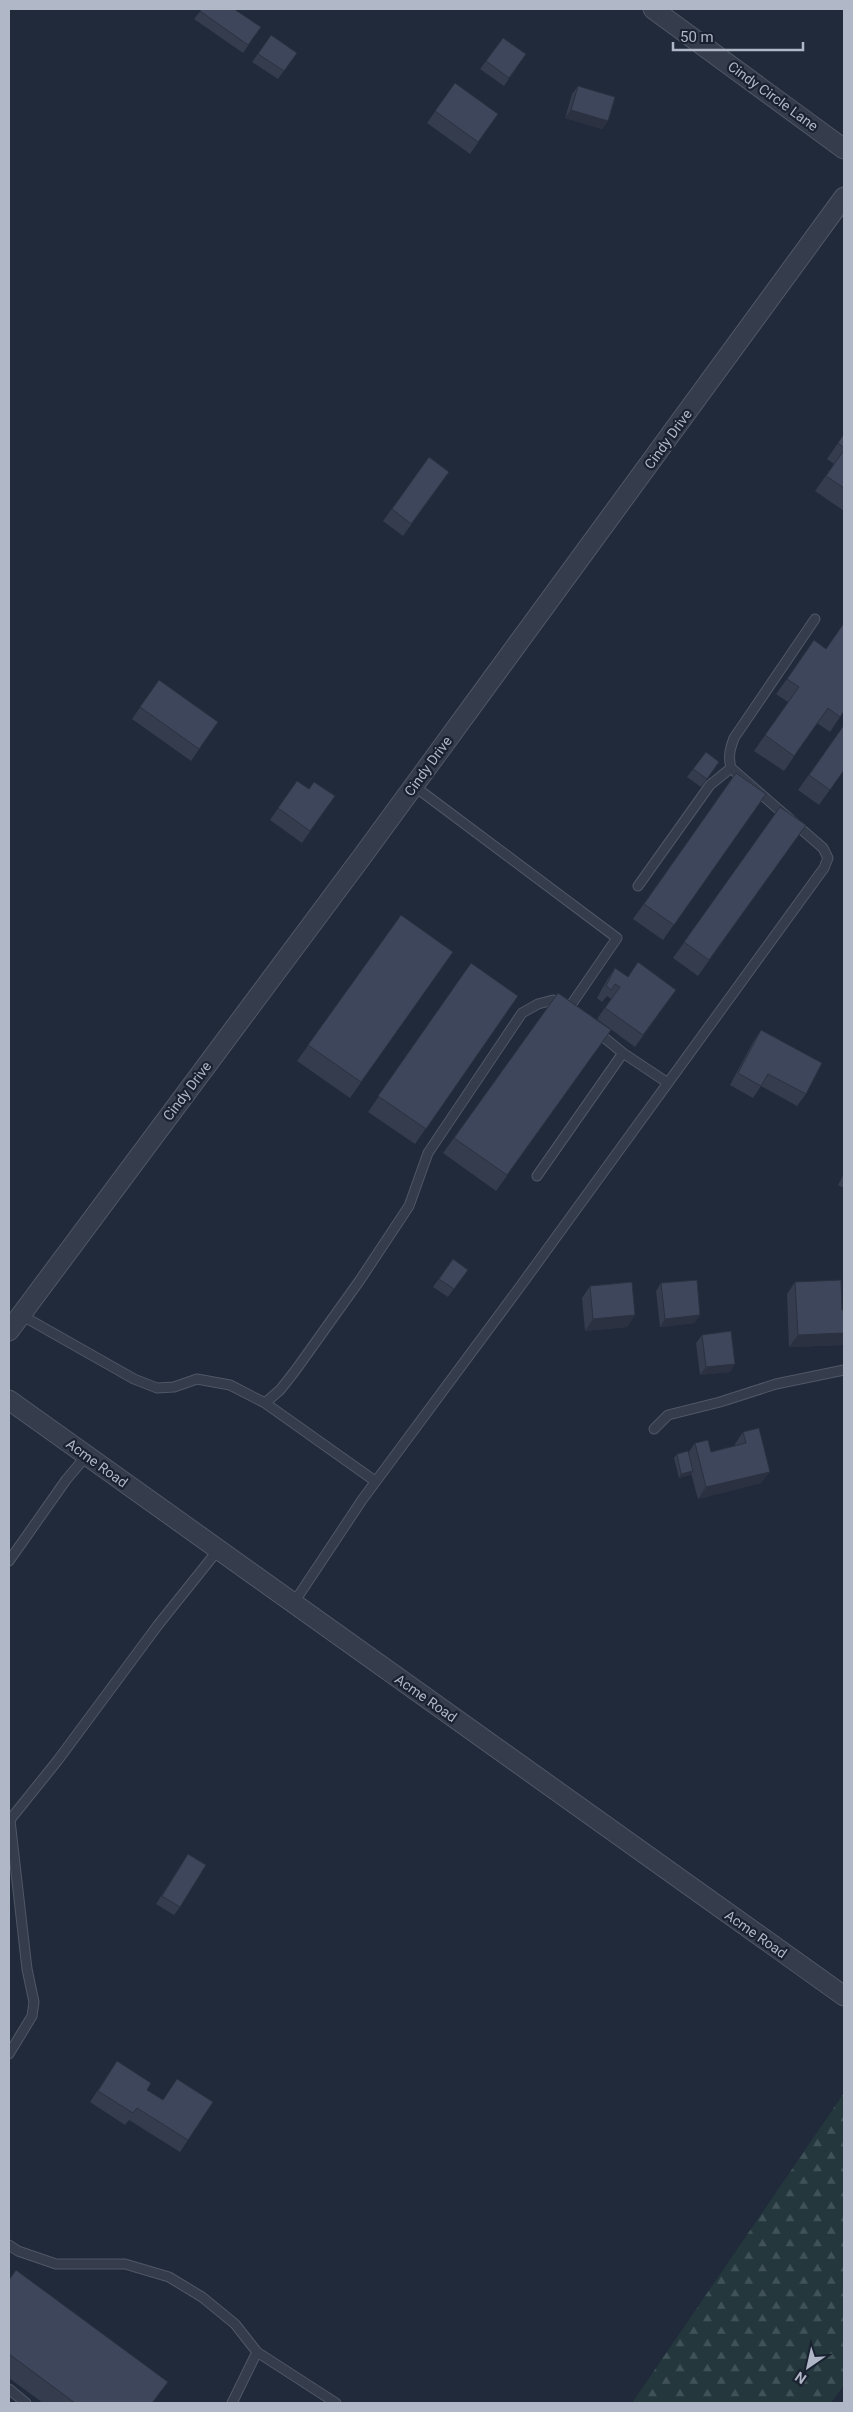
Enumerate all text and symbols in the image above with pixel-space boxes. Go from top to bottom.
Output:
scale bar [673,20,803,52]
text: 50 m [680,28,714,46]
street label: Cindy Circle Lane [725,58,821,134]
street label: Cindy Drive [641,406,695,472]
street label: Cindy Drive [401,733,455,799]
street label: Cindy Drive [160,1058,214,1124]
street label: Acme Road [63,1435,131,1491]
street label: Acme Road [392,1671,460,1725]
street label: Acme Road [722,1907,790,1961]
north arrow [783,2342,833,2392]
text: N [792,2368,809,2387]

